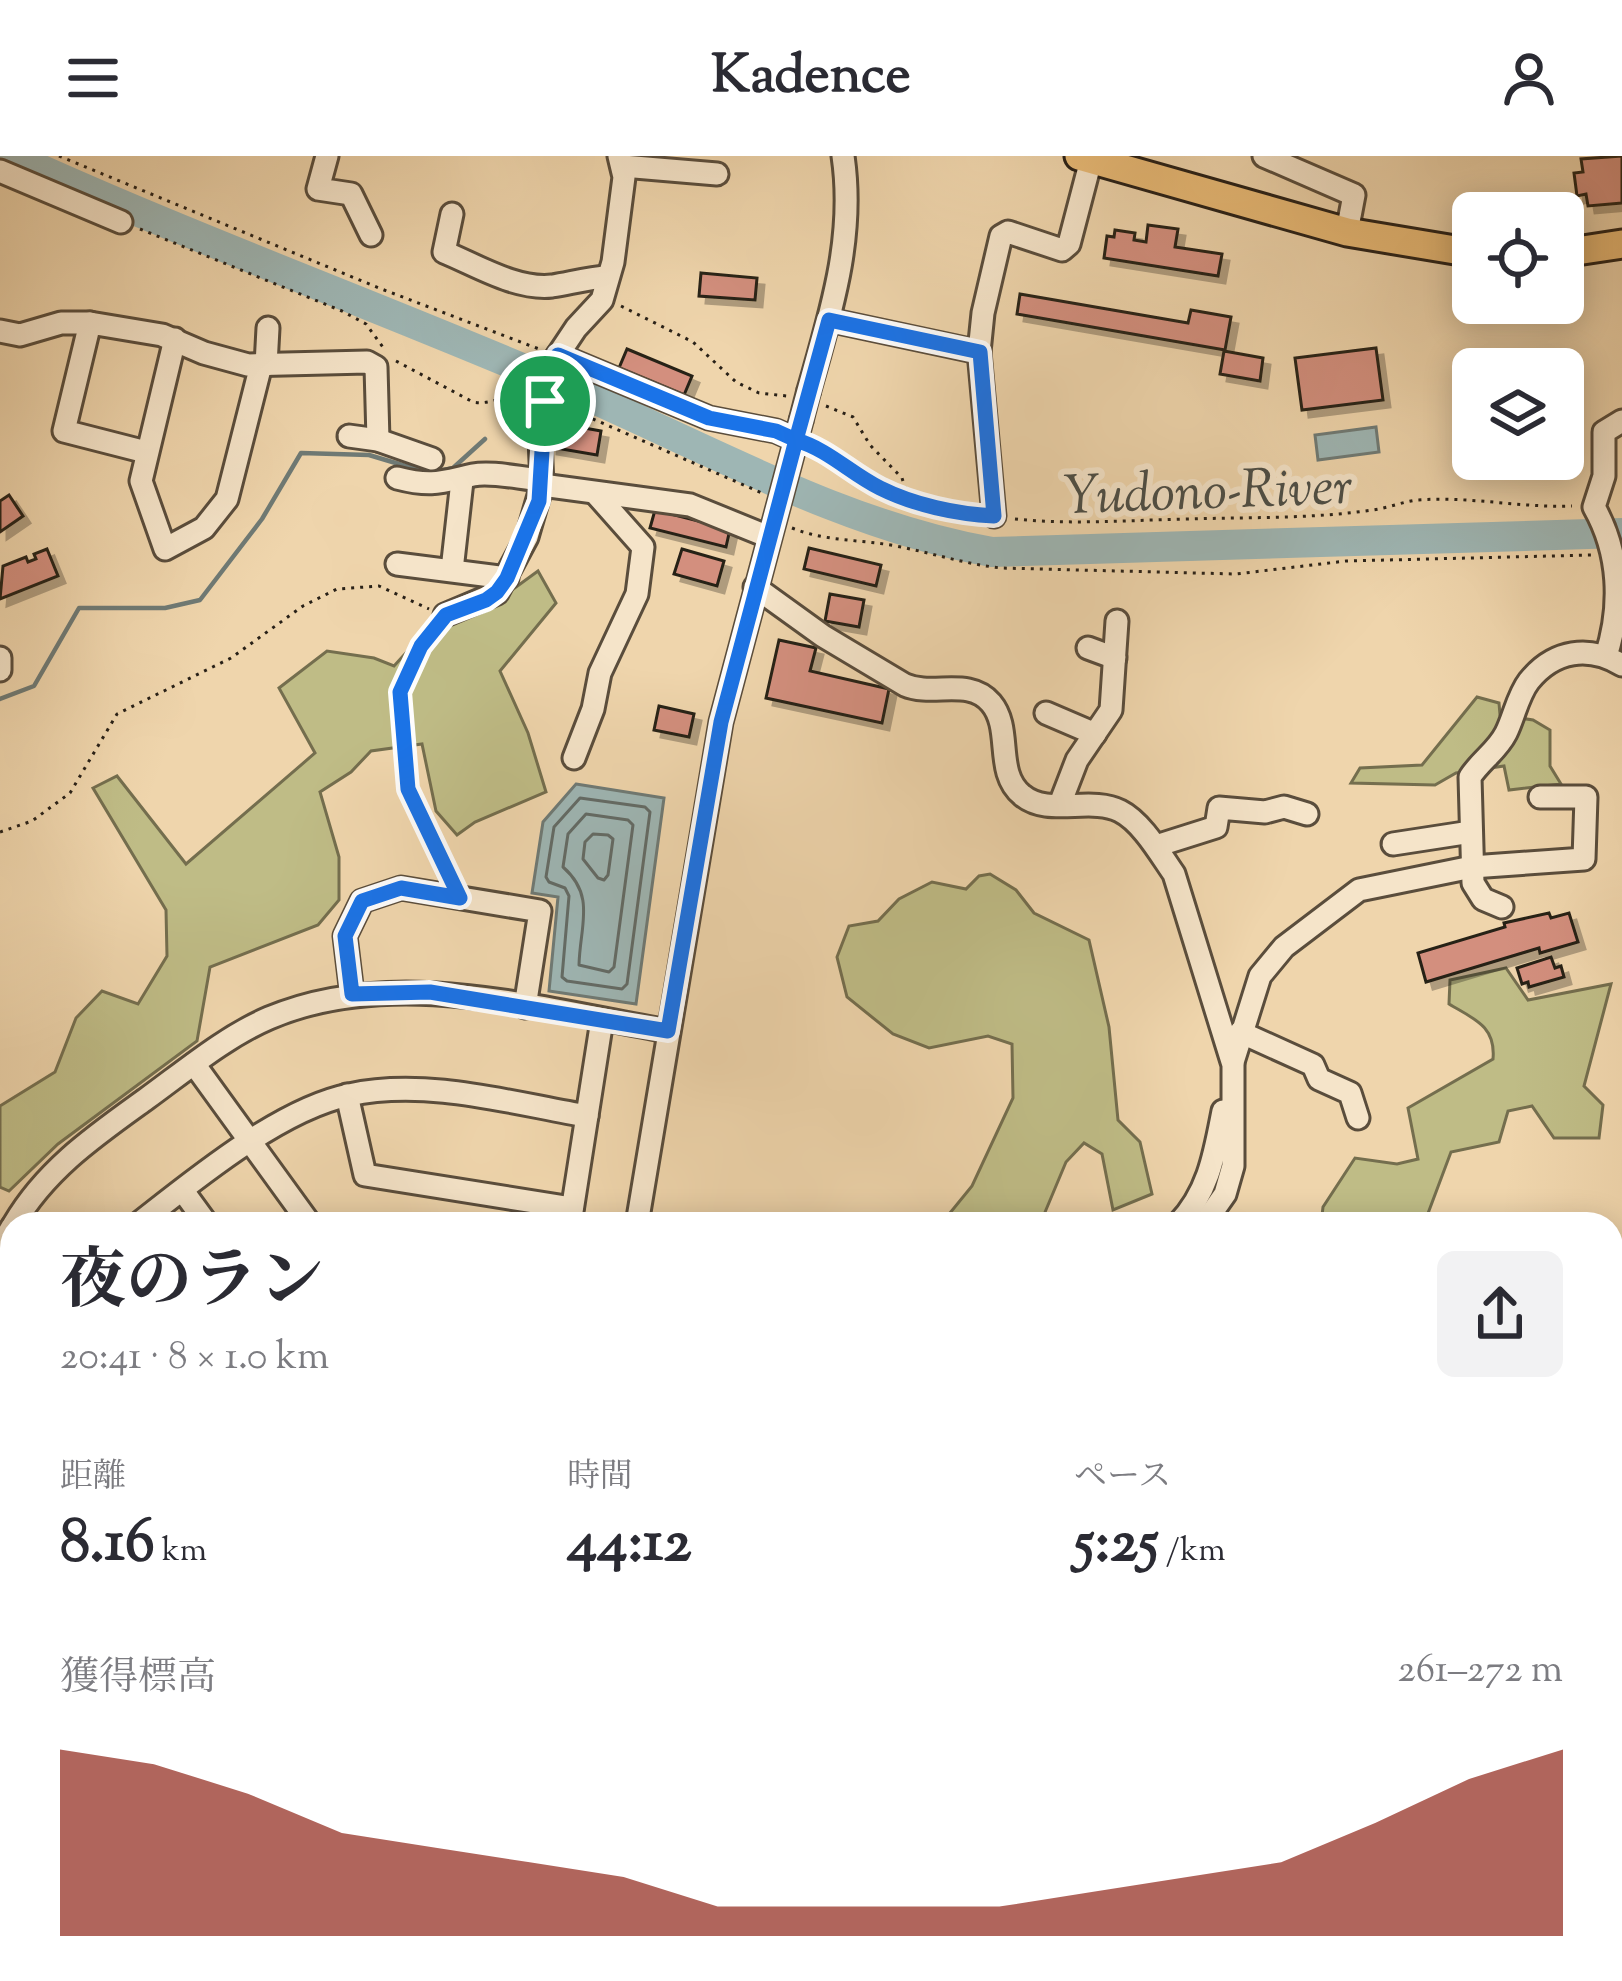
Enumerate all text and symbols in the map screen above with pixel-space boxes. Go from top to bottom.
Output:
text: Kadence [711,39,911,117]
icon: menu [60,45,126,111]
icon: person [1496,45,1562,111]
map controls [1452,192,1584,480]
button: locate [1452,192,1584,324]
button: layers [1452,348,1584,480]
pin [494,350,596,452]
icon: arrive [512,368,578,434]
water label: Yudono-River [1062,451,1354,539]
text: 夜のラン [60,1238,324,1333]
button: share [1437,1251,1563,1377]
text: 20:41 · 8 × 1.0 km [60,1331,329,1387]
text: 距離 [60,1454,126,1502]
text: 時間 [567,1454,633,1502]
text: ペース [1074,1454,1171,1502]
text: 8.16 [60,1502,155,1589]
text: 44:12 [567,1502,692,1589]
text: 5:25 [1074,1502,1159,1589]
text: km [155,1528,207,1576]
text: /km [1159,1528,1225,1576]
text: 261–272 m [1398,1644,1563,1700]
text: 獲得標高 [60,1652,216,1708]

